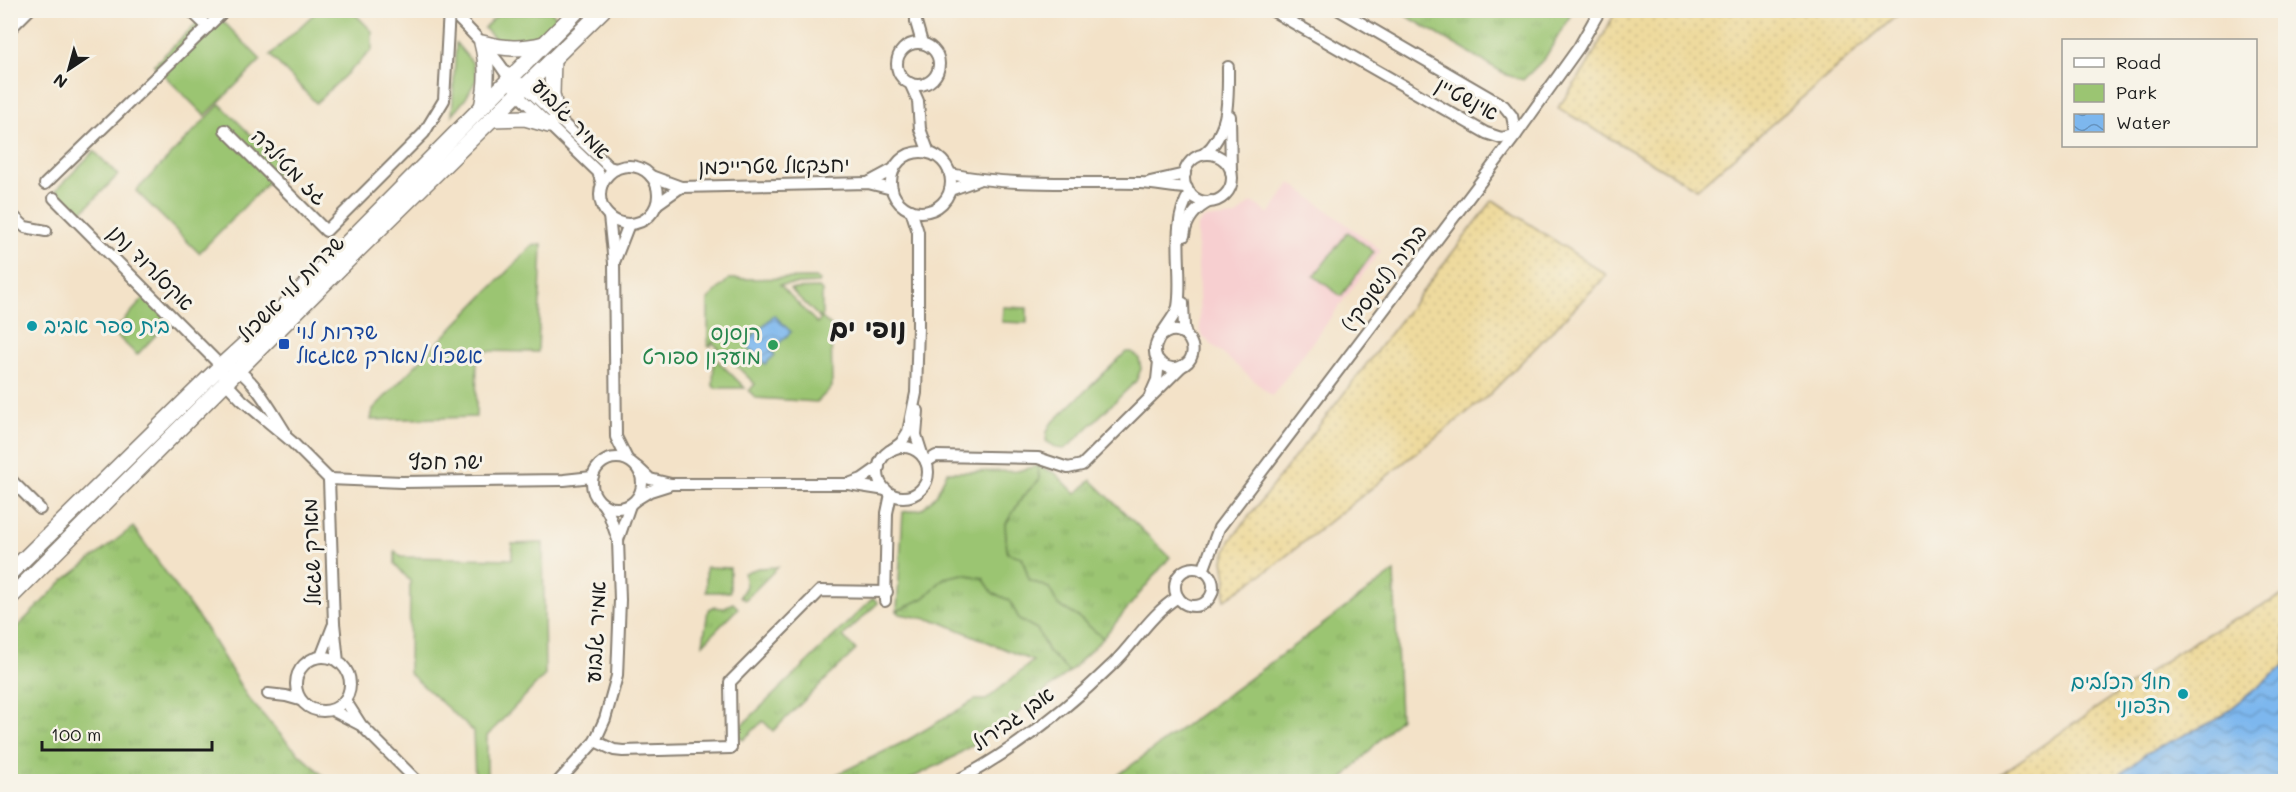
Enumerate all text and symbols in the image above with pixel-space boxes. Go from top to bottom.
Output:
north arrow [39,39,99,99]
legend [2062,39,2257,147]
text: Road [2116,50,2161,74]
text: N [49,69,71,94]
street label: אינשטיין [1431,70,1504,126]
street label: אמיר גלבוע [527,72,617,164]
text: Park [2116,80,2157,104]
text: Water [2116,110,2171,134]
street label: גז מטילדה [246,122,334,210]
street label: יחזקאל שטרייכמן [698,150,850,180]
street label: אקסלרוד נתן [103,218,201,316]
street label: בתיה (לישנסקי) [1334,218,1433,336]
street label: שדרות לוי אשכול [230,228,350,347]
district label: נופי ים [830,310,906,345]
place label: בית ספר אביב [44,311,170,338]
place label: שדרות לוי אשכול/מארק שאגאל [296,317,483,369]
place label: רנסנס מועדון ספורט [642,318,761,370]
marker: בית ספר אביב [25,319,39,333]
marker: שדרות לוי אשכול/מארק שאגאל [277,337,291,351]
marker: רנסנס מועדון ספורט [766,338,780,352]
street label: ישה חפץ [408,446,484,475]
street label: מארק שגאל [295,498,327,606]
street label: אמיר גלבוע [578,580,611,684]
place label: חוף הכלבים הצפוני [2071,667,2171,718]
street label: אבן גבירול [966,680,1059,757]
marker: חוף הכלבים הצפוני [2176,687,2190,701]
scale bar [42,714,212,752]
text: 100 m [51,722,101,746]

